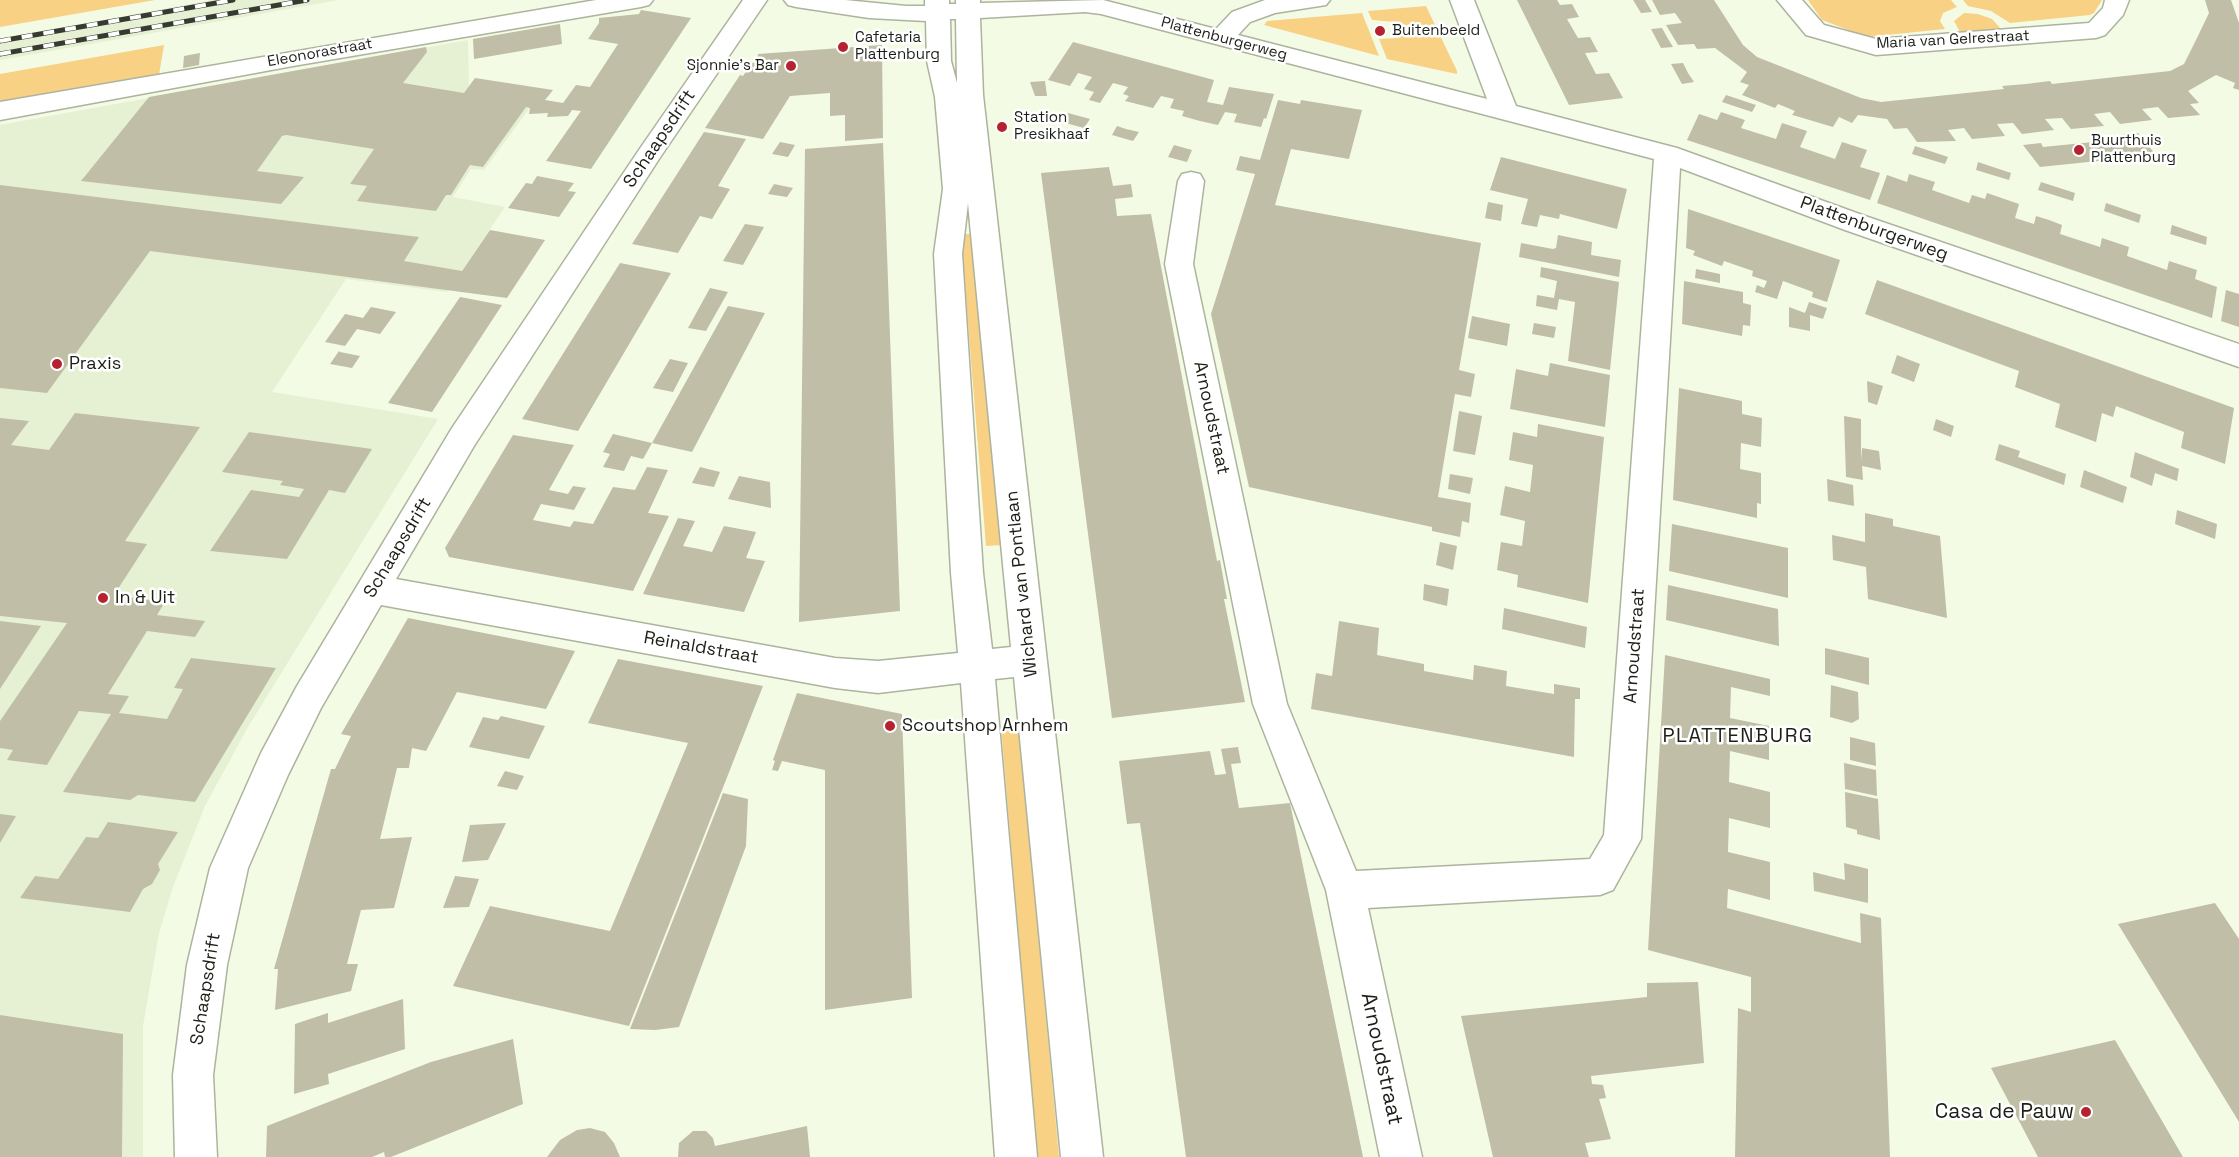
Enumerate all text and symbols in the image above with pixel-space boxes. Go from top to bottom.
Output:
street label: Plattenburgerweg [1159,13,1289,65]
place label: Buitenbeeld [1392,22,1480,40]
marker: Buitenbeeld [1373,24,1387,38]
street label: Maria van Gelrestraat [1876,27,2030,53]
place label: Cafetaria Plattenburg [855,29,940,64]
street label: Eleonorastraat [266,35,374,71]
marker: Cafetaria Plattenburg [836,40,850,54]
place label: Sjonnie's Bar [687,57,779,75]
marker: Sjonnie's Bar [784,59,798,73]
street label: Schaapsdrift [619,86,701,192]
place label: Station Presikhaaf [1014,109,1090,144]
marker: Station Presikhaaf [995,120,1009,134]
place label: Buurthuis Plattenburg [2091,132,2176,167]
marker: Buurthuis Plattenburg [2072,143,2086,157]
street label: Plattenburgerweg [1797,192,1951,266]
place label: Praxis [69,353,121,375]
marker: Praxis [50,357,64,371]
street label: Arnoudstraat [1188,359,1234,477]
street label: Wichard van Pontlaan [1001,490,1043,678]
street label: Schaapsdrift [360,494,436,602]
place label: In & Uit [115,587,175,609]
street label: Arnoudstraat [1620,588,1650,704]
marker: In & Uit [96,591,110,605]
street label: Reinaldstraat [642,627,760,669]
place label: Scoutshop Arnhem [902,715,1068,737]
marker: Scoutshop Arnhem [883,719,897,733]
district label: PLATTENBURG [1663,725,1813,749]
street label: Schaapsdrift [186,931,226,1047]
street label: Arnoudstraat [1355,991,1407,1127]
place label: Casa de Pauw [1935,1099,2074,1125]
marker: Casa de Pauw [2079,1105,2093,1119]

